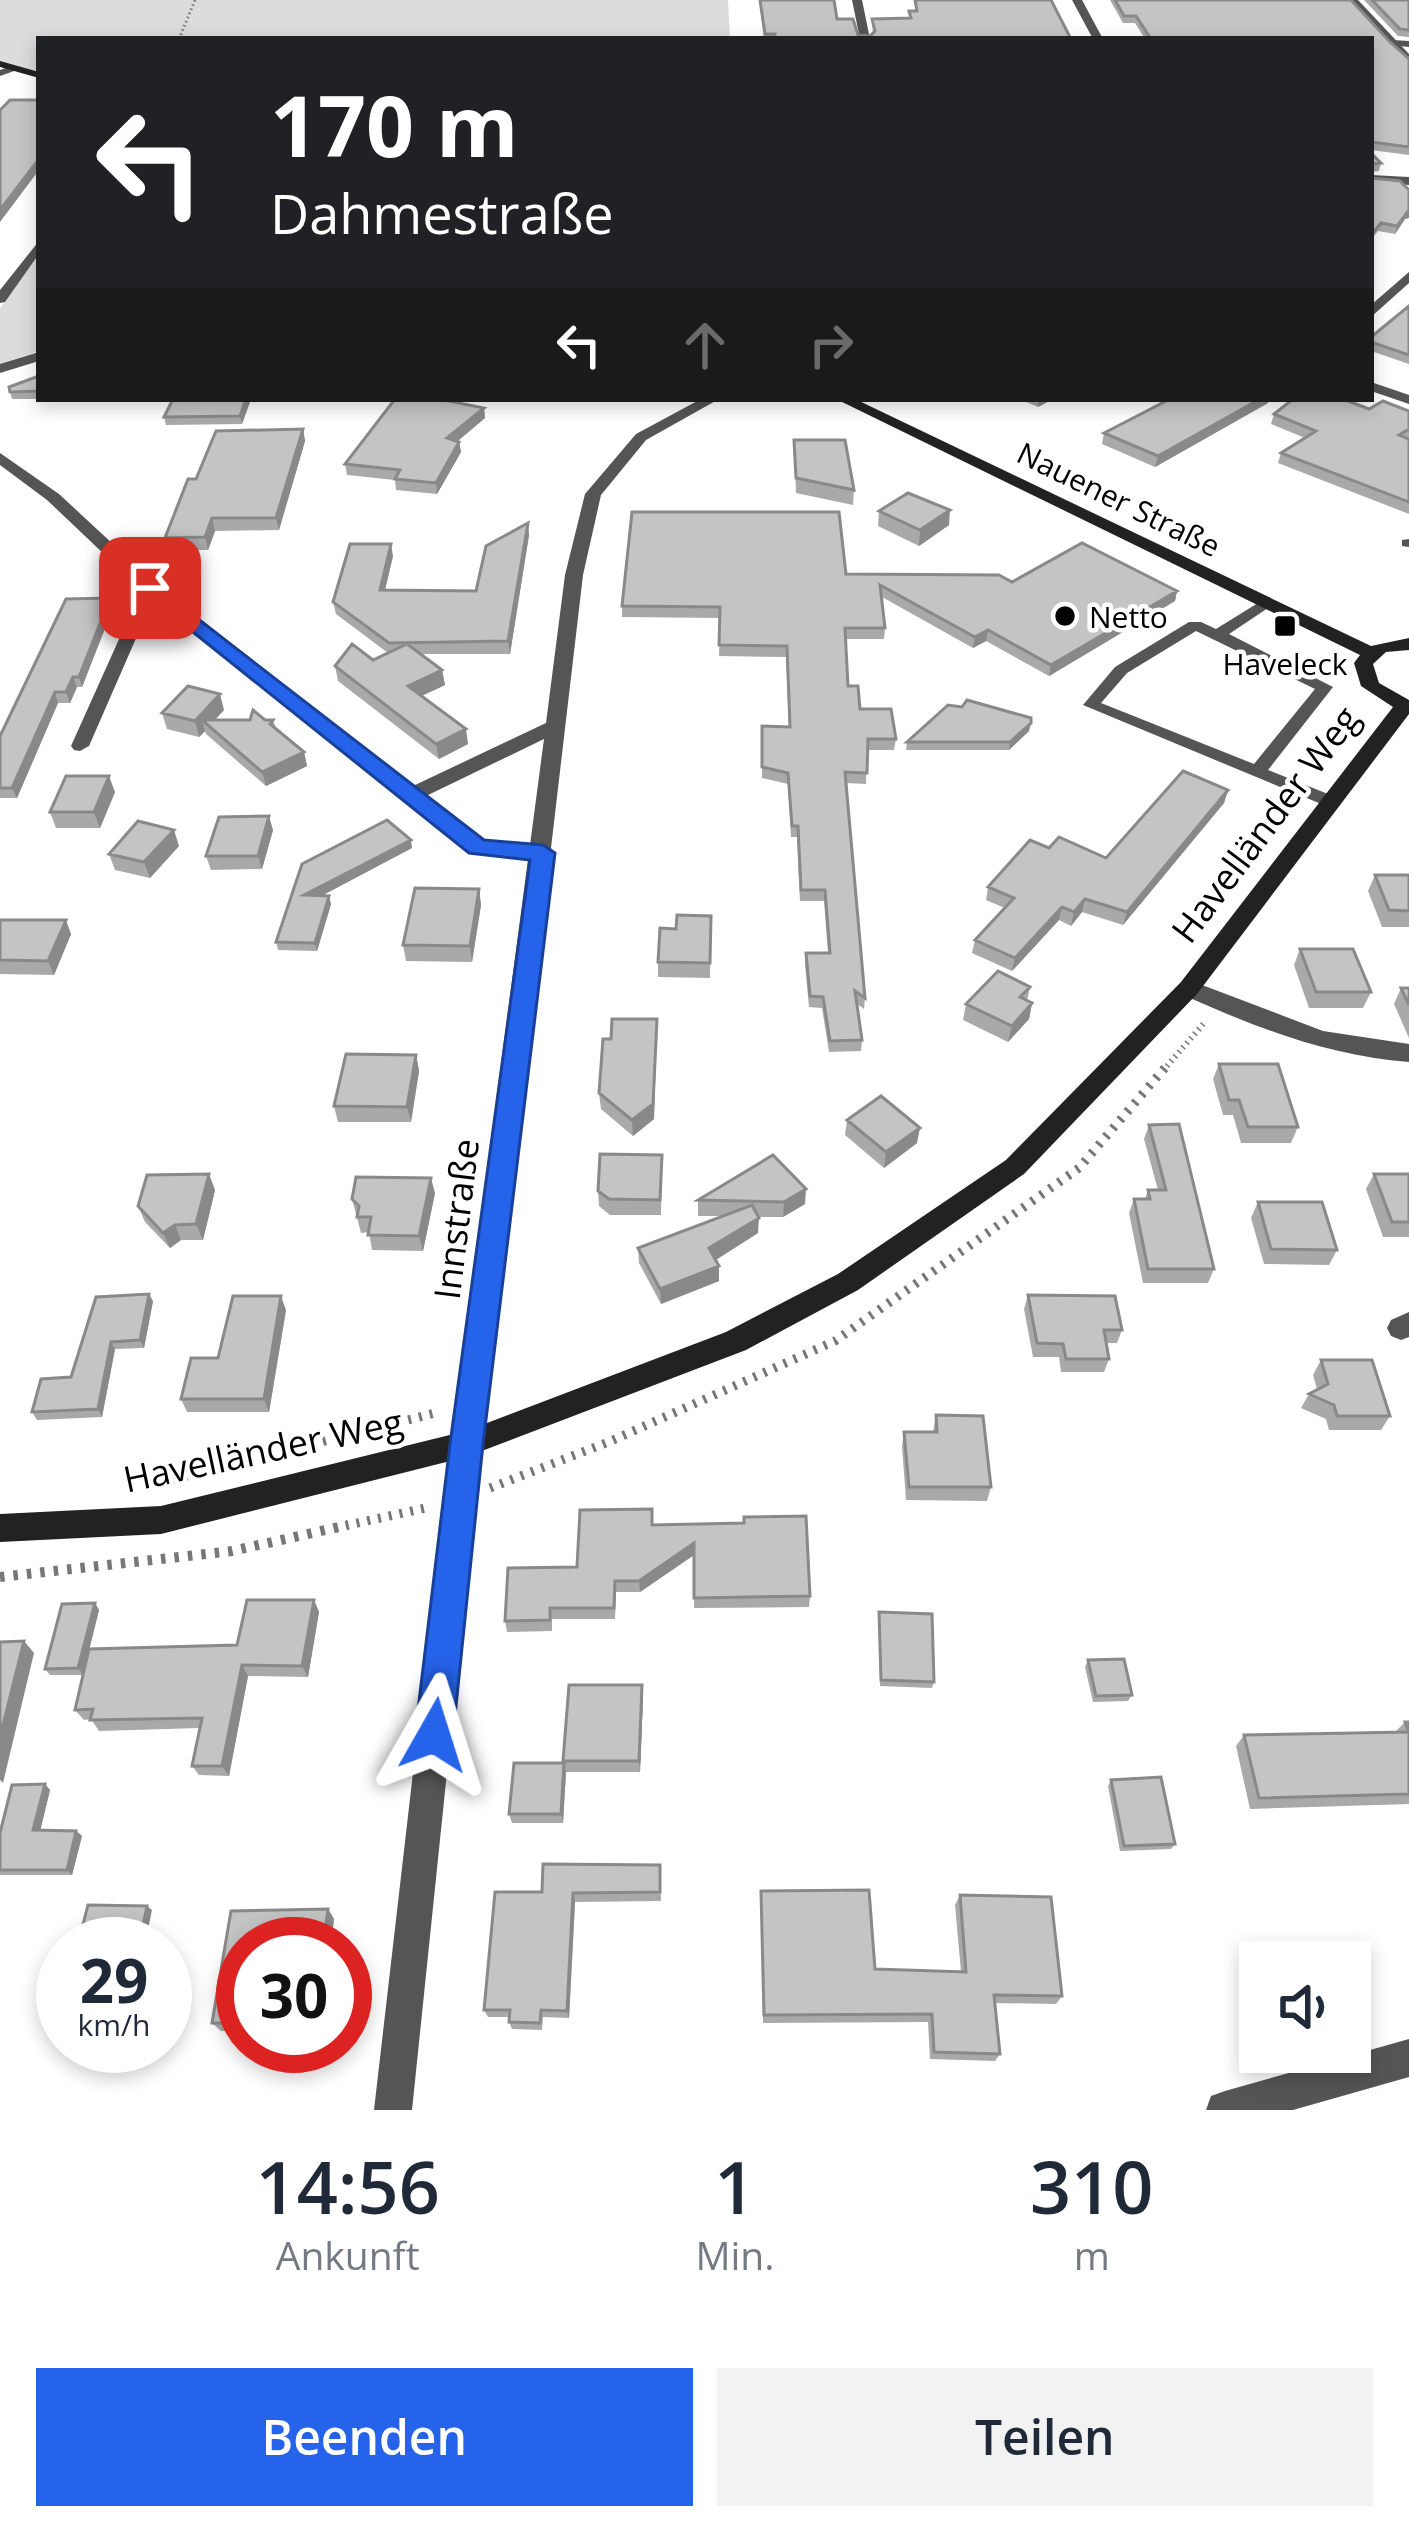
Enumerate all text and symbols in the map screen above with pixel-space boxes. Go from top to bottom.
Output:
text: 170 m [270,67,518,182]
icon: left [72,84,228,240]
text: Dahmestraße [270,176,614,250]
icon: left [546,312,612,378]
icon: ahead [672,312,738,378]
icon: right [798,312,864,378]
street label: Nauener Straße [1011,432,1227,566]
pin [99,537,201,639]
icon: arrive [117,555,183,621]
place label: Netto [1089,596,1168,637]
marker: Netto [1052,603,1078,629]
marker: Haveleck [1272,613,1298,639]
place label: Haveleck [1222,643,1348,684]
street label: Havelländer Weg [1160,696,1370,952]
street label: Innstraße [422,1136,490,1302]
street label: Havelländer Weg [119,1396,407,1504]
position arrow [371,1672,497,1798]
speed limit sign: 30 [216,1917,372,2073]
text: 29 [80,1939,148,2021]
map controls [1239,1941,1371,2073]
button: sound [1239,1941,1371,2073]
text: km/h [78,2004,150,2045]
text: 14:56 [255,2137,440,2235]
text: 1 [714,2137,756,2235]
text: 310 [1030,2137,1153,2235]
text: Ankunft [276,2228,420,2281]
text: Min. [695,2228,774,2281]
text: m [1074,2228,1110,2281]
button: Beenden [36,2368,693,2506]
button: Teilen [717,2368,1373,2506]

